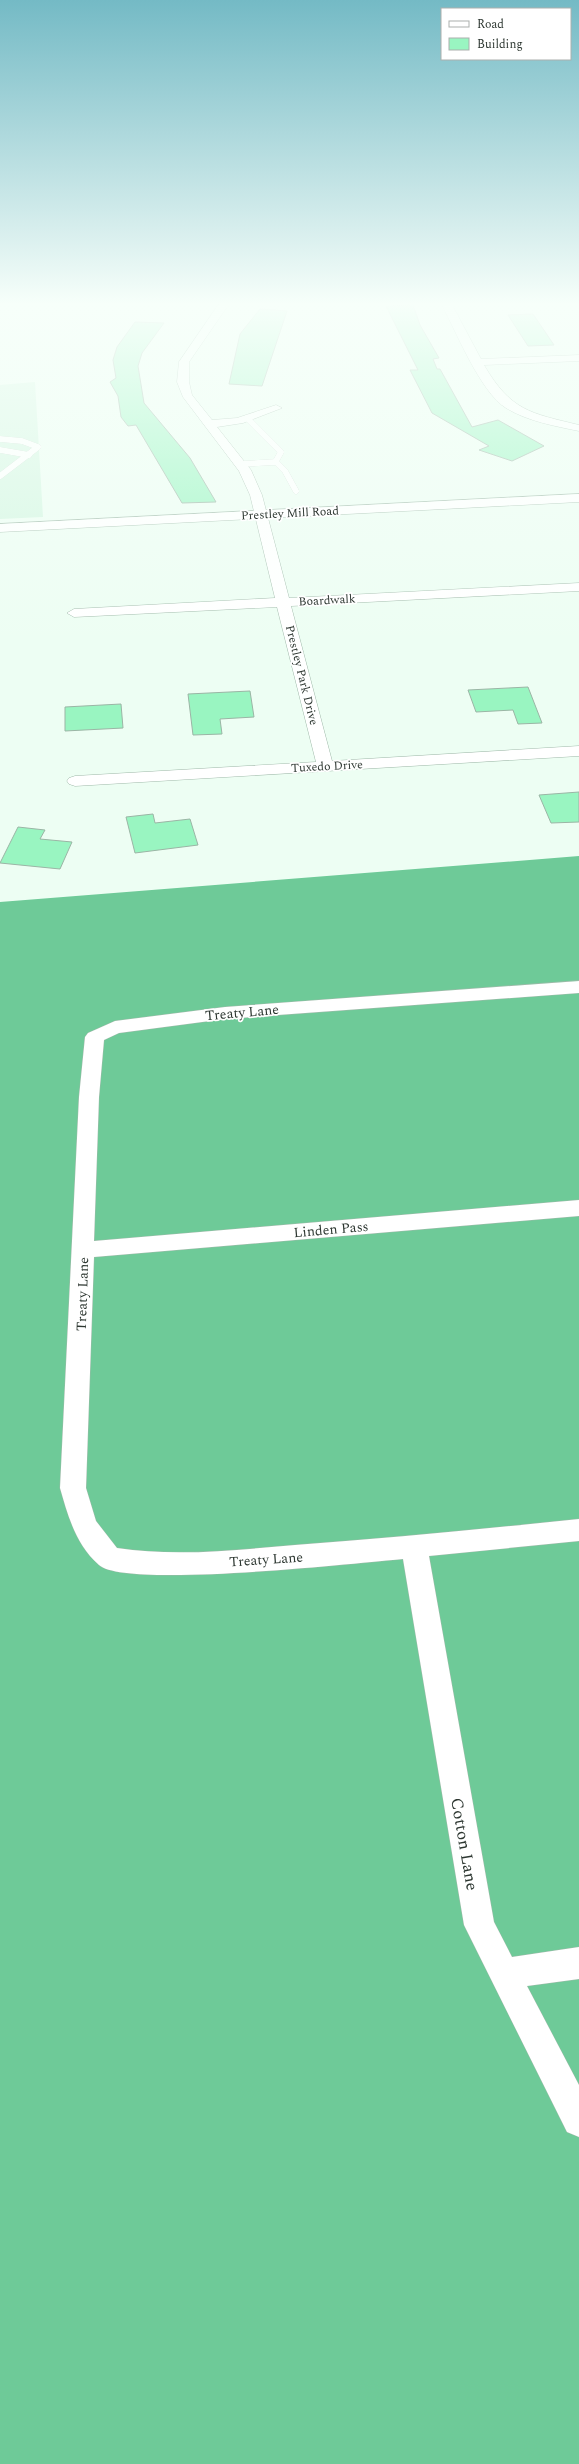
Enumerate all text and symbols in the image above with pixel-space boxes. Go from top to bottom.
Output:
legend [441,8,571,60]
text: Road [477,15,504,34]
text: Building [477,35,523,54]
street label: Prestley Mill Road [241,501,340,526]
street label: Boardwalk [298,590,356,611]
street label: Prestley Park Drive [280,623,323,727]
street label: Tuxedo Drive [291,755,364,778]
street label: Treaty Lane [204,999,280,1026]
street label: Linden Pass [293,1216,369,1243]
street label: Treaty Lane [71,1256,94,1331]
street label: Treaty Lane [228,1546,304,1573]
street label: Cotton Lane [443,1796,485,1893]

